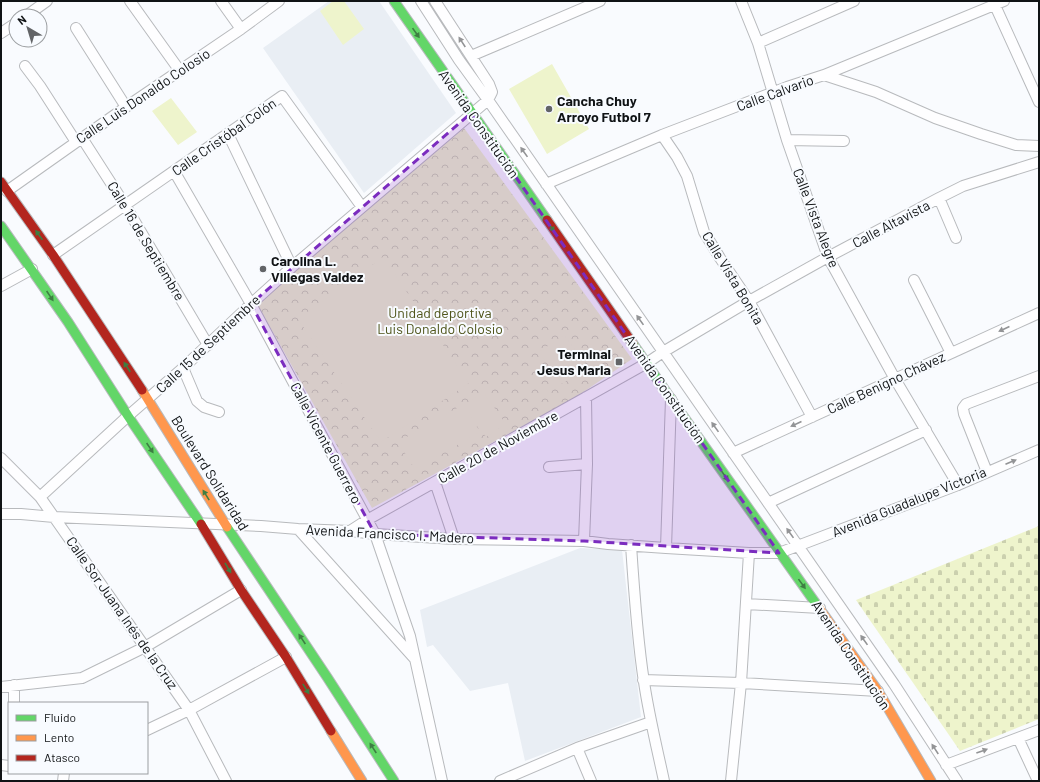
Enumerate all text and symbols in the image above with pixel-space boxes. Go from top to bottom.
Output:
north arrow [8,8,48,48]
text: N [15,12,28,27]
one-way arrow [412,28,420,38]
one-way arrow [458,37,466,47]
street label: Calle Luis Donaldo Colosio [72,44,213,147]
street label: Avenida Constitución [436,66,523,181]
street label: Calle Calvario [734,71,816,114]
place label: Cancha Chuy Arroyo Futbol 7 [557,92,651,125]
street label: Calle Cristóbal Colón [168,94,279,179]
marker: Cancha Chuy Arroyo Futbol 7 [544,104,554,114]
one-way arrow [520,147,528,157]
street label: Calle Vista Alegre [790,166,843,270]
street label: Calle 16 de Septiembre [104,178,189,304]
street label: Calle Altavista [849,196,932,251]
one-way arrow [547,222,555,232]
street label: Calle Vista Bonita [699,228,768,327]
one-way arrow [35,230,43,241]
place label: Carolina L. Villegas Valdez [271,252,364,285]
marker: Carolina L. Villegas Valdez [258,264,268,274]
one-way arrow [46,291,54,301]
street label: Calle 15 de Septiembre [152,291,263,396]
park label: Unidad deportiva Luis Donaldo Colosio [377,304,503,337]
one-way arrow [636,315,644,326]
one-way arrow [998,326,1009,332]
street label: Avenida Constitución [622,331,709,446]
place label: Terminal Jesus Maria [537,345,611,378]
street label: Calle Benigno Chávez [824,348,947,417]
marker: Terminal Jesus Maria [614,357,624,367]
one-way arrow [123,361,130,373]
street label: Calle Vicente Guerrero [287,379,366,506]
street label: Calle 20 de Noviembre [435,407,561,487]
street label: Boulevard Solidaridad [168,412,253,533]
one-way arrow [791,421,802,427]
one-way arrow [711,422,719,432]
one-way arrow [146,443,154,454]
one-way arrow [1005,459,1017,465]
street label: Avenida Guadalupe Victoria [829,463,988,540]
one-way arrow [721,470,729,481]
one-way arrow [203,489,210,501]
street label: Avenida Francisco I. Madero [305,521,475,546]
one-way arrow [786,528,794,539]
street label: Calle Sor Juana Inés de la Cruz [63,533,182,692]
one-way arrow [224,562,231,574]
one-way arrow [798,579,806,590]
street label: Avenida Constitución [809,597,894,713]
one-way arrow [298,633,305,645]
one-way arrow [860,635,868,645]
one-way arrow [302,683,309,695]
legend [8,702,148,774]
text: Fluido [44,710,76,724]
text: Lento [44,730,74,744]
one-way arrow [369,742,376,754]
one-way arrow [932,743,939,754]
one-way arrow [977,748,989,754]
text: Atasco [44,750,80,764]

